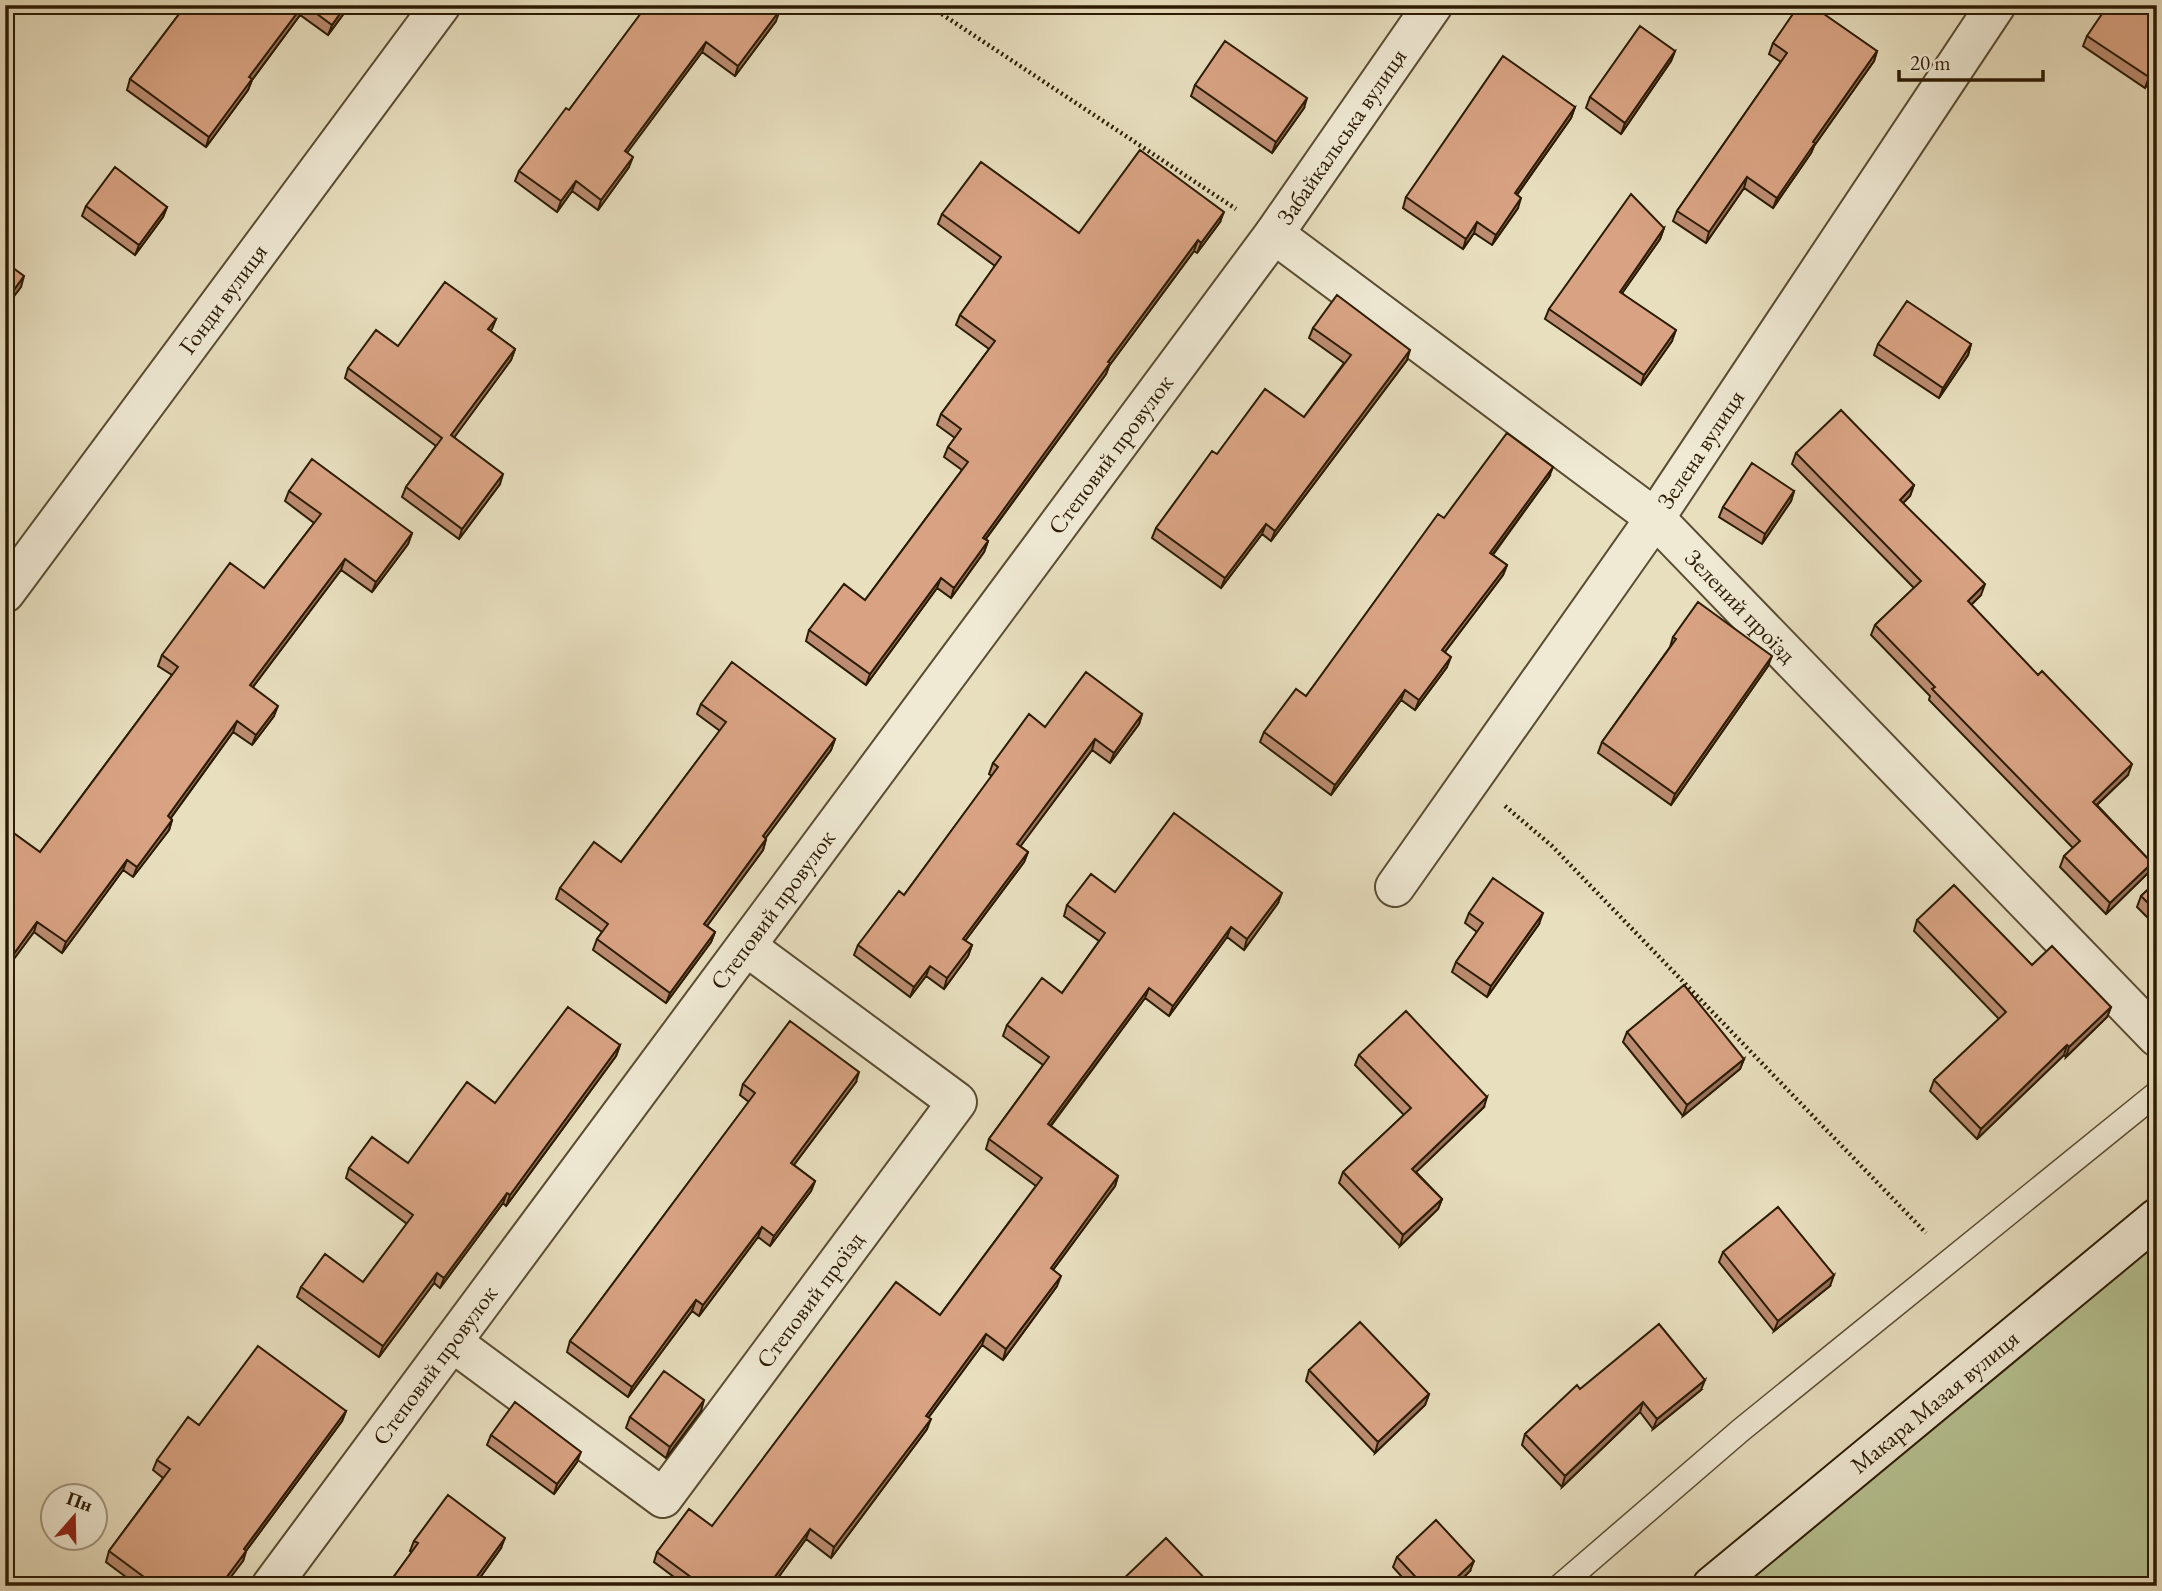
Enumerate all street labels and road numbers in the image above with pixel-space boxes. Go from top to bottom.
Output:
street label: Забайкальська вулиця [1269,42,1413,231]
street label: Гонди вулиця [171,237,274,360]
street label: Степовий провулок [1041,367,1180,540]
street label: Зелена вулиця [1650,383,1751,514]
street label: Зелений проїзд [1678,542,1803,670]
street label: Степовий провулок [703,823,842,996]
street label: Степовий проїзд [749,1225,871,1374]
street label: Степовий провулок [365,1278,504,1451]
street label: Макара Мазая вулиця [1844,1323,2025,1480]

